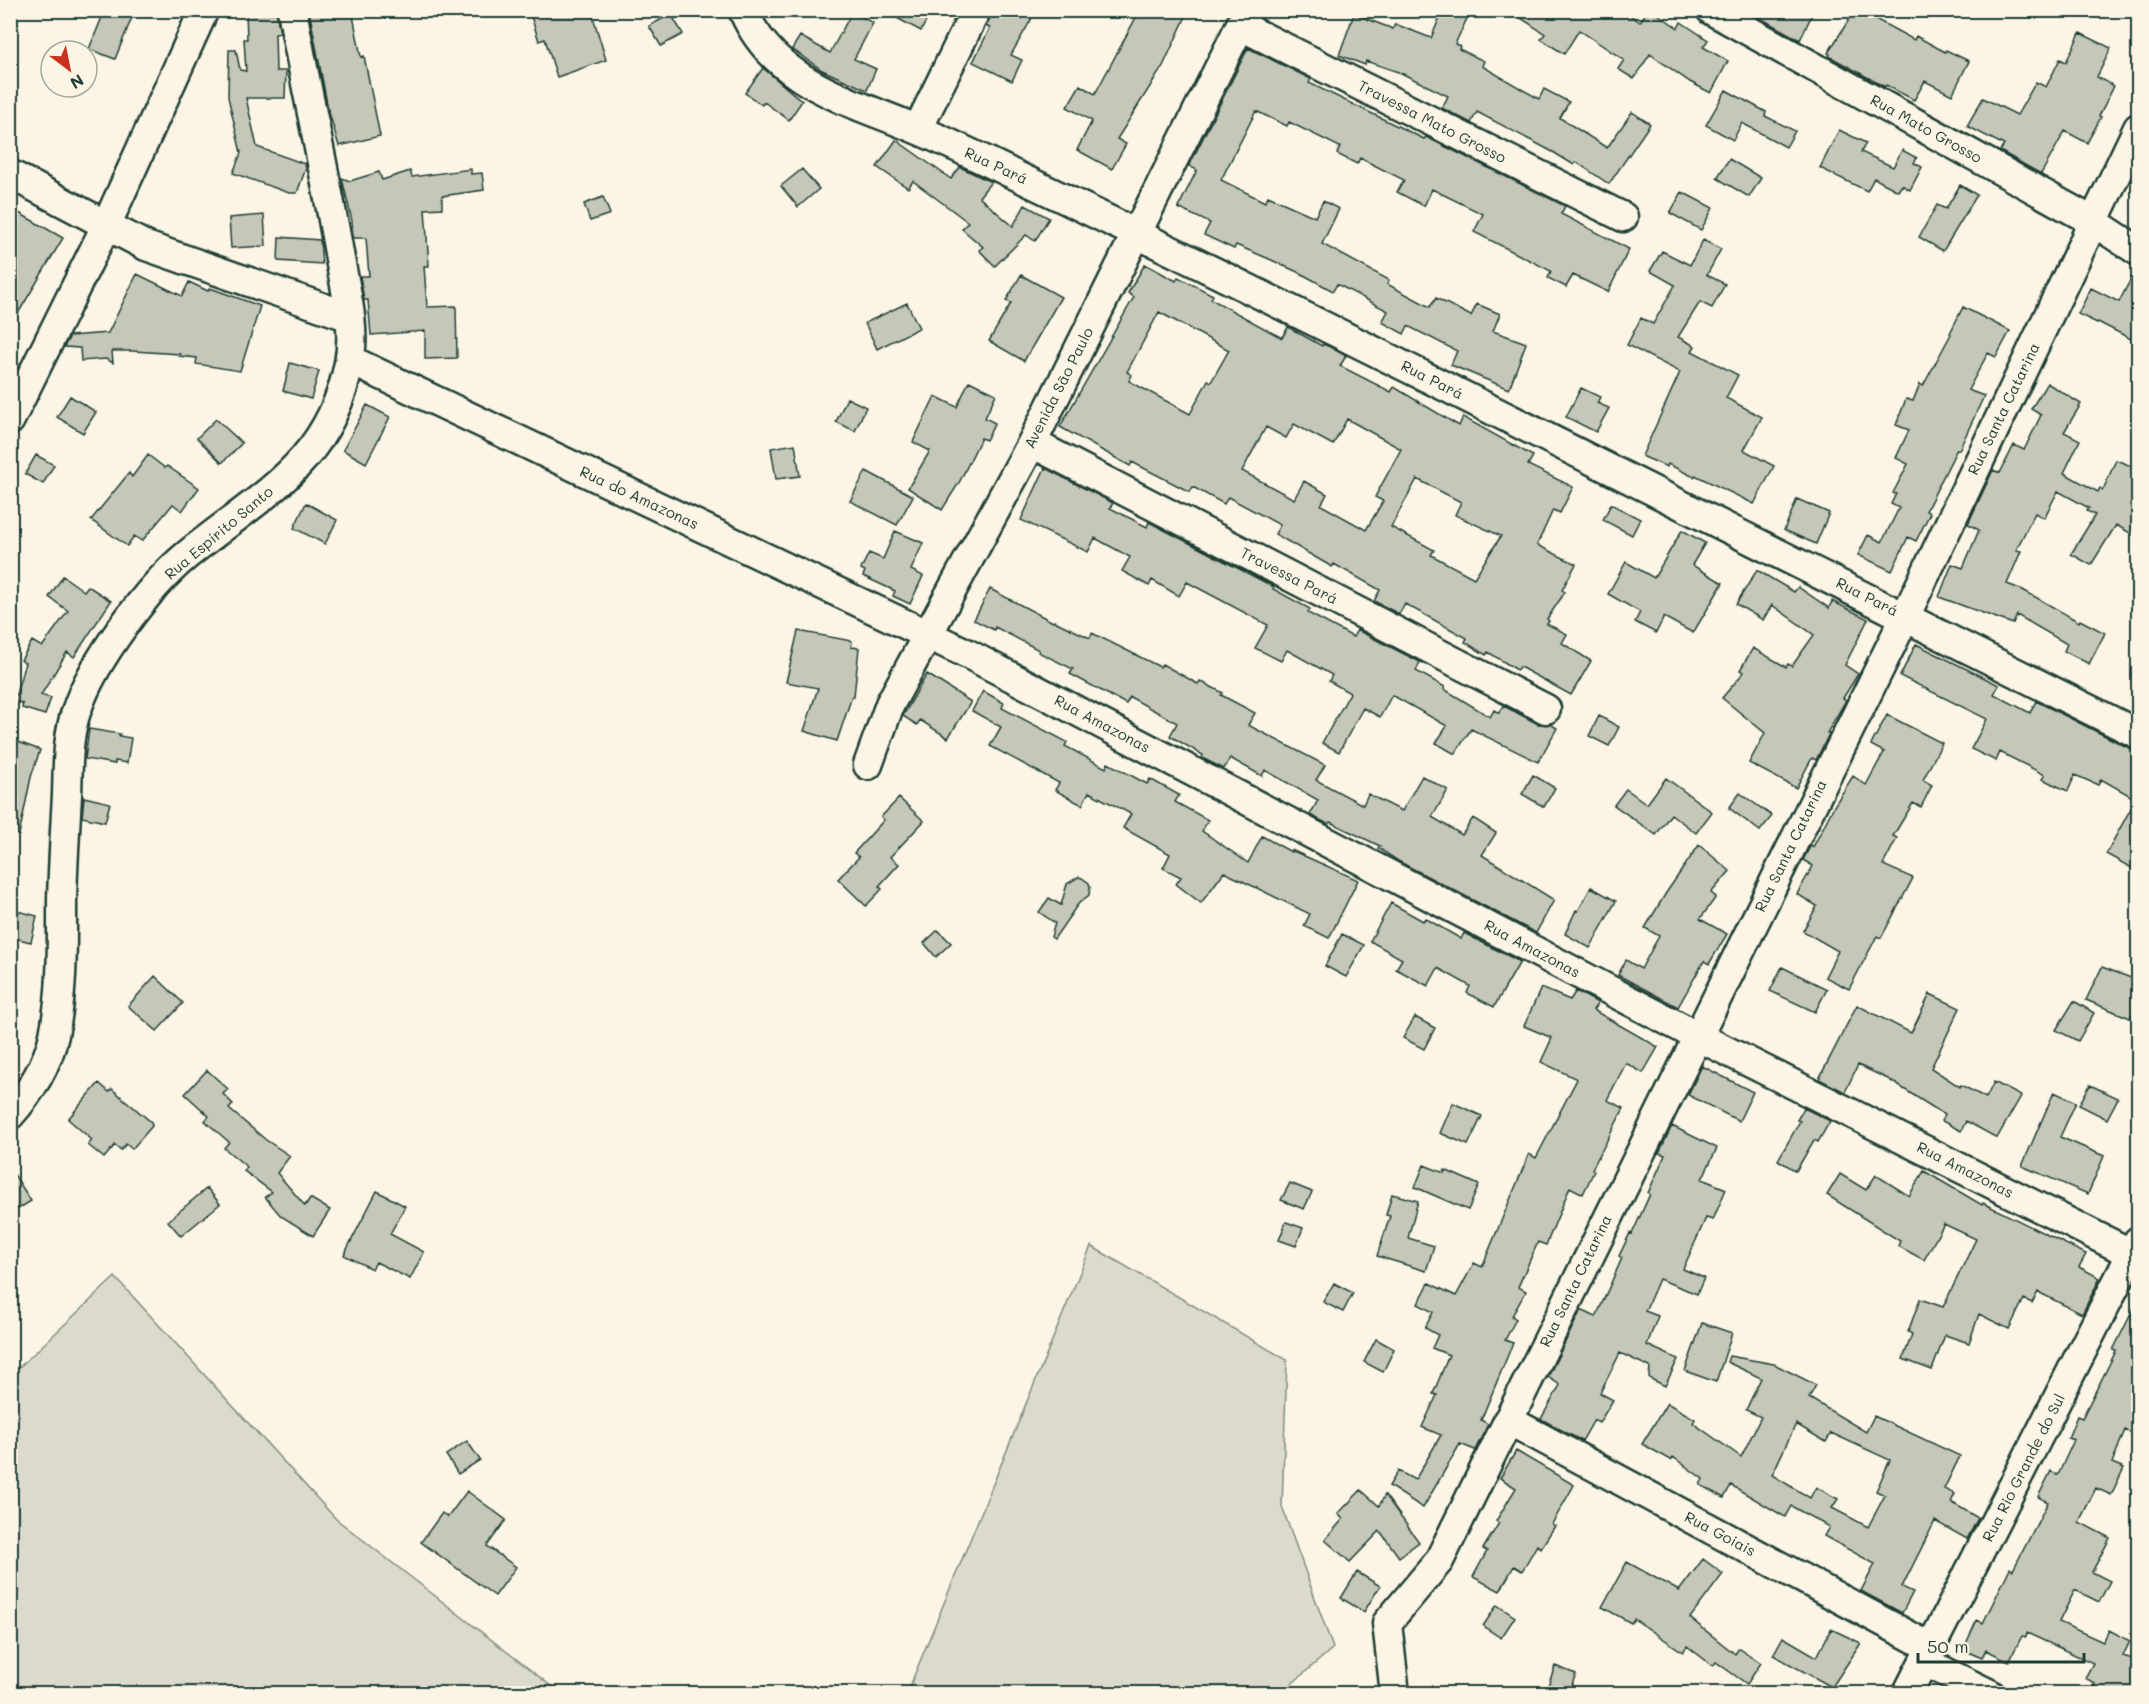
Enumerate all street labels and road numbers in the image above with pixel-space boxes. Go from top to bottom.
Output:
street label: Travessa Mato Grosso [1355,75,1510,167]
street label: Rua Mato Grosso [1867,89,1986,167]
street label: Rua Pará [962,142,1031,188]
street label: Avenida São Paulo [1019,323,1097,452]
street label: Rua Santa Catarina [1962,339,2044,478]
street label: Rua Pará [1398,355,1467,403]
street label: Rua do Amazonas [577,461,702,533]
street label: Rua Espírito Santo [160,481,277,584]
street label: Travessa Pará [1237,542,1341,608]
street label: Rua Pará [1833,572,1902,620]
street label: Rua Amazonas [1051,689,1154,757]
street label: Rua Santa Catarina [1749,776,1831,915]
street label: Rua Amazonas [1481,914,1584,982]
street label: Rua Amazonas [1914,1136,2017,1202]
street label: Rua Santa Catarina [1534,1211,1616,1350]
street label: Rua Rio Grande do Sul [1977,1390,2069,1545]
street label: Rua Goiais [1681,1506,1760,1560]

